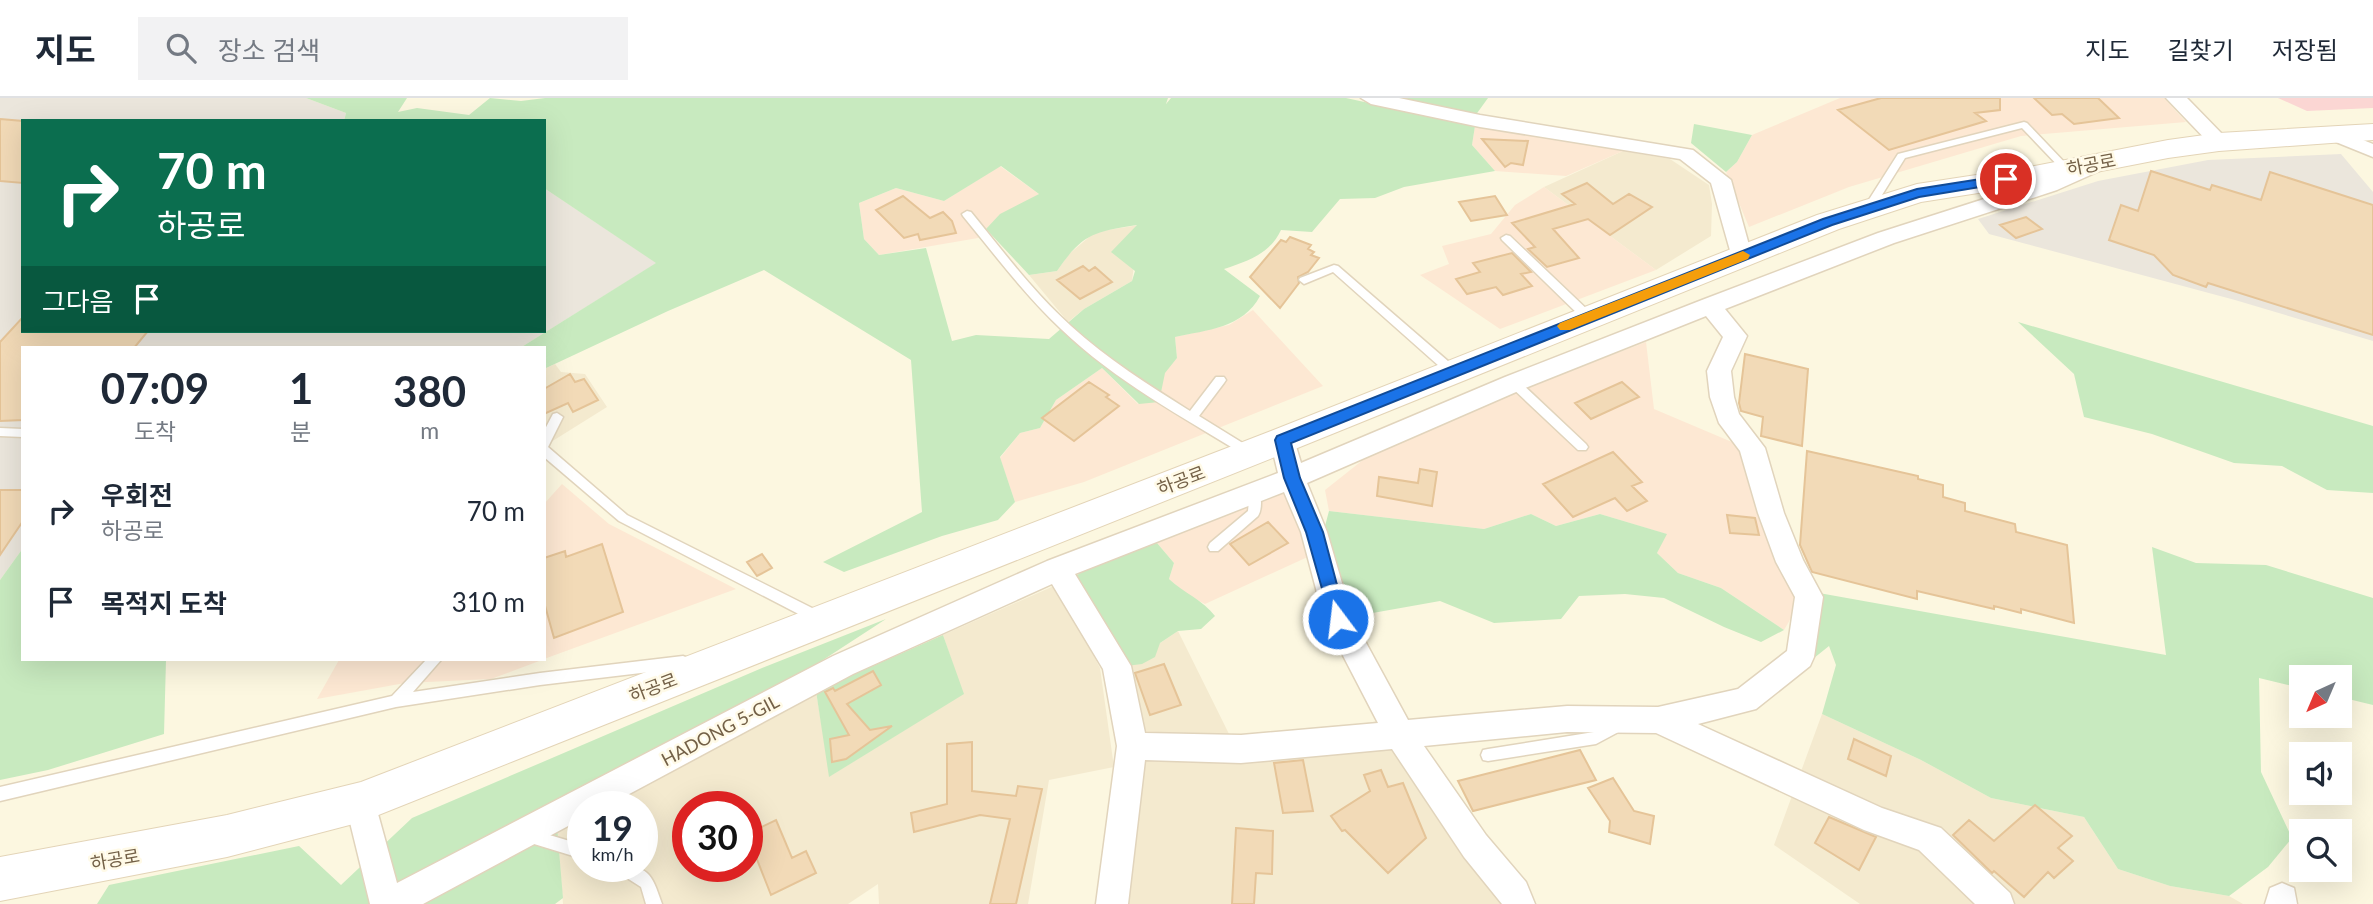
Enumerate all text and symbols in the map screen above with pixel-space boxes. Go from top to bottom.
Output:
search box [138,17,628,80]
text: 지도 [35,29,96,69]
icon: search [162,29,200,67]
text: 장소 검색 [218,34,320,66]
text: 지도 [2085,35,2130,64]
text: 길찾기 [2168,35,2234,64]
text: 저장됨 [2272,35,2338,64]
text: 70 m [157,141,267,199]
icon: right [42,147,133,238]
street label: 하공로 [2065,148,2117,180]
pin [1976,149,2036,209]
icon: arrive [1987,160,2025,198]
text: 하공로 [157,205,245,244]
icon: arrive [128,280,166,318]
text: 그다음 [42,285,114,317]
text: 07:09 [101,363,209,413]
text: 1 [289,363,313,413]
text: 380 [393,366,466,416]
text: m [420,416,439,444]
text: 도착 [134,417,176,445]
text: 분 [290,417,312,445]
street label: 하공로 [1154,461,1208,499]
text: 우회전 [101,479,173,511]
icon: right [42,492,80,530]
text: 70 m [467,495,525,527]
text: 하공로 [101,516,164,544]
position arrow [1301,582,1375,656]
icon: arrive [42,583,80,621]
text: 310 m [452,586,525,618]
text: 목적지 도착 [101,587,227,619]
north arrow [2289,665,2352,728]
map controls [2289,665,2352,882]
street label: 하공로 [626,668,680,706]
street label: HADONG 5-GIL [657,690,783,770]
button: sound [2289,742,2352,805]
speed limit sign: 30 [672,791,763,882]
text: 19 [592,806,633,848]
button: search [2289,819,2352,882]
text: km/h [591,843,634,865]
street label: 하공로 [89,844,141,874]

